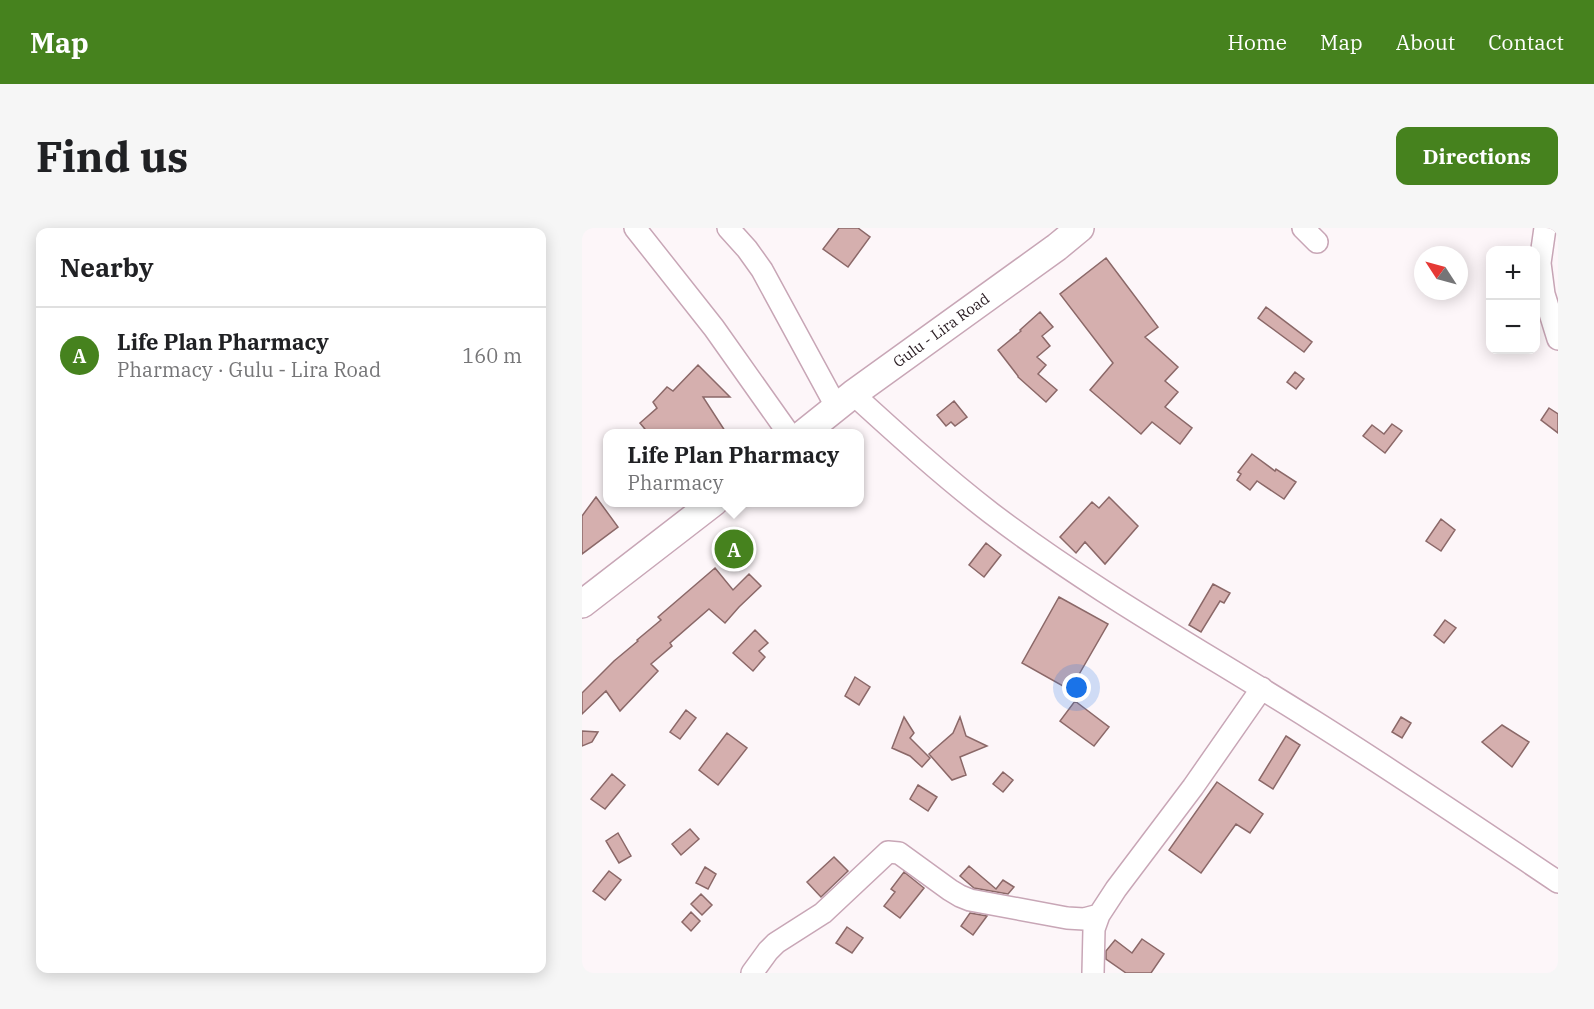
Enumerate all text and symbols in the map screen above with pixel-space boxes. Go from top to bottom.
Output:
text: Map [30,24,89,61]
text: Home [1227,28,1287,56]
text: Map [1320,28,1363,56]
text: About [1396,28,1455,56]
text: Contact [1488,28,1564,56]
button: Directions [1396,127,1558,185]
text: Find us [36,129,188,184]
north arrow [1414,246,1468,300]
map controls [1486,246,1540,354]
button: + [1486,246,1540,300]
text: Nearby [60,250,154,284]
street label: Gulu - Lira Road [889,289,993,371]
button: − [1486,300,1540,354]
text: Life Plan Pharmacy [117,327,329,356]
text: A [73,342,86,369]
text: 160 m [462,342,522,369]
text: Pharmacy · Gulu - Lira Road [117,356,381,383]
popup [603,429,864,507]
text: Life Plan Pharmacy [628,440,839,469]
text: Pharmacy [628,469,723,496]
pin: A [714,526,754,572]
your location [1062,673,1091,702]

